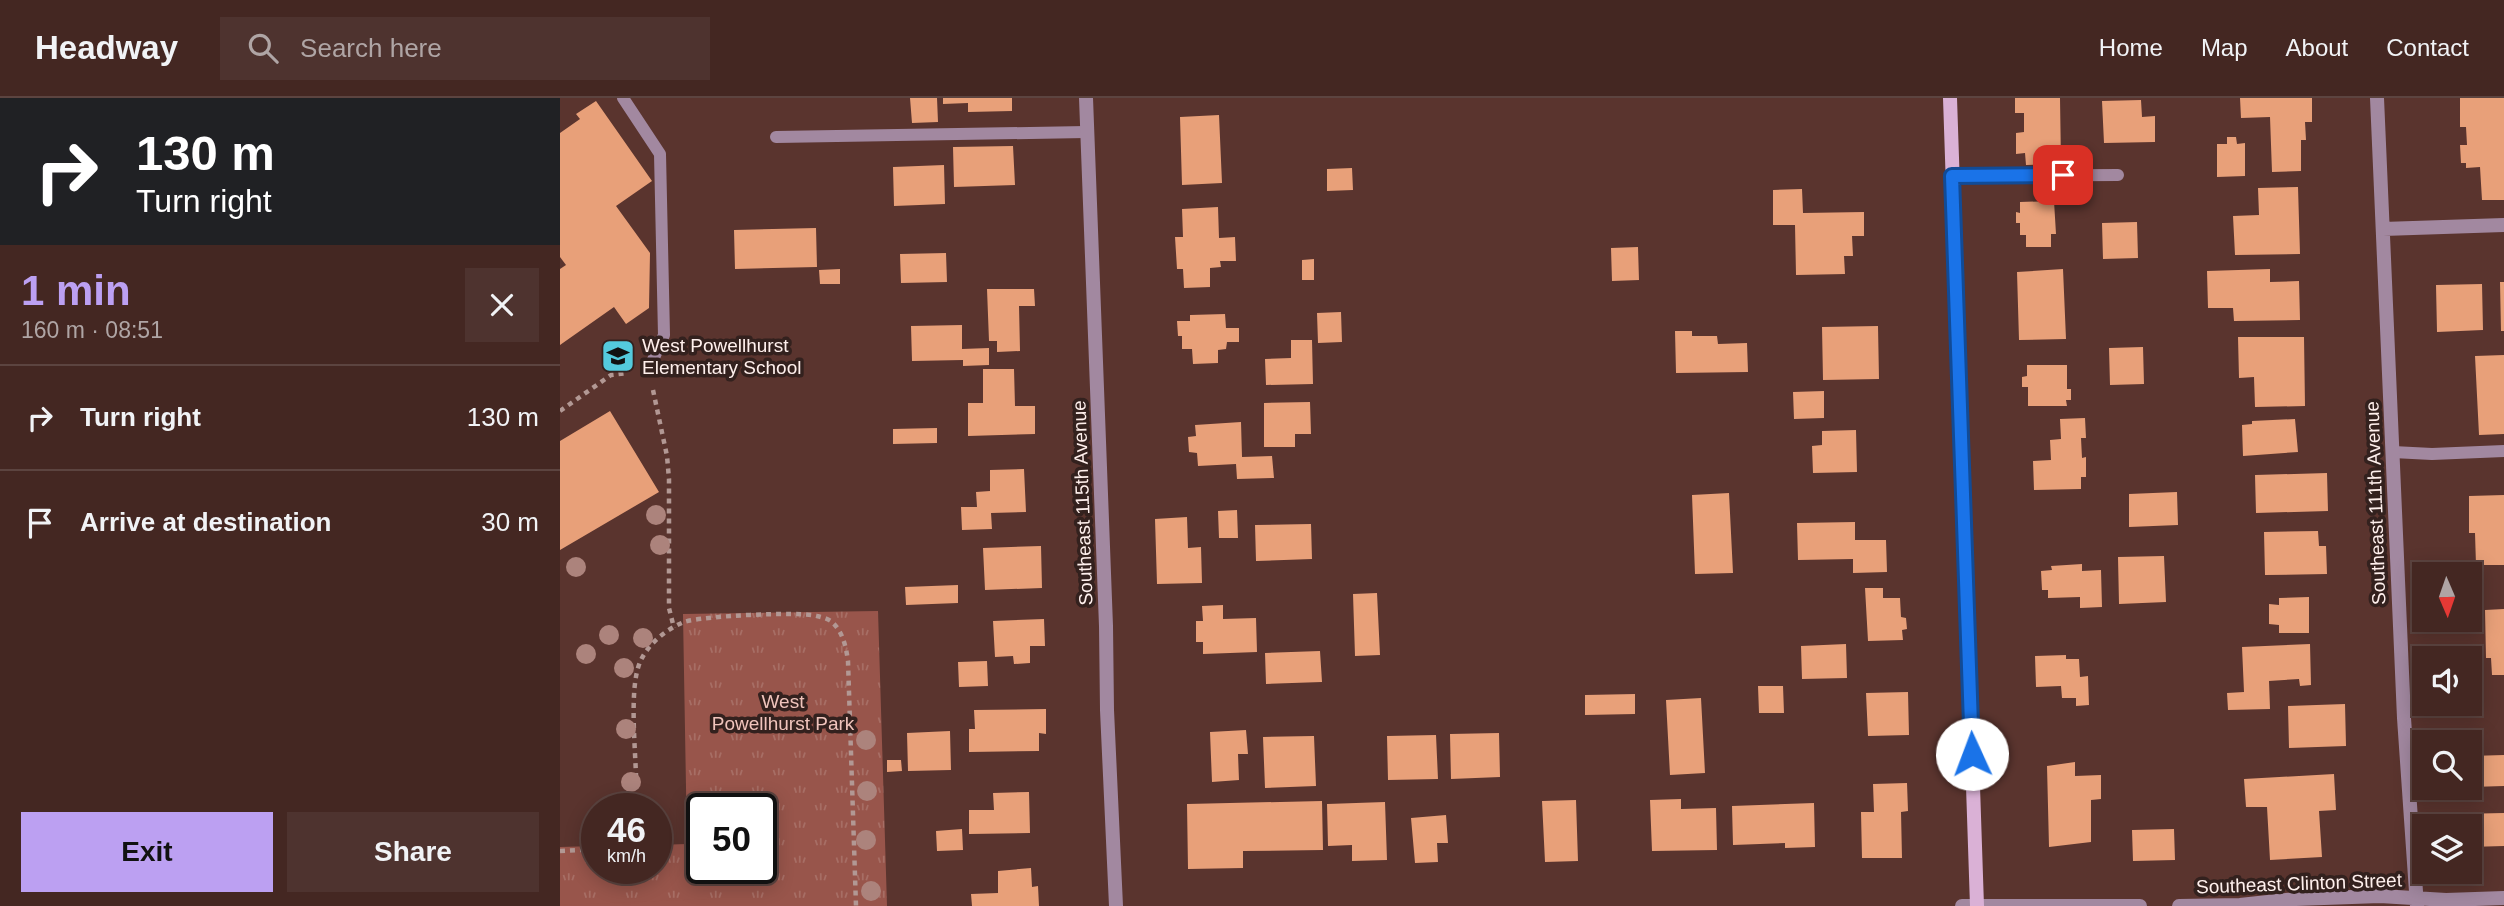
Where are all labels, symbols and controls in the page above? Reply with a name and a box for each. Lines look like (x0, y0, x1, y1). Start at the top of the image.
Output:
search box (220, 17, 710, 80)
text: Headway (35, 29, 178, 66)
icon: search (244, 29, 282, 67)
text: Search here (300, 33, 442, 63)
text: Home (2099, 34, 2163, 61)
text: Map (2201, 34, 2248, 61)
text: About (2286, 34, 2348, 61)
text: Contact (2386, 34, 2469, 61)
icon: right (21, 126, 112, 217)
text: 130 m (136, 126, 275, 180)
pin (2033, 145, 2093, 205)
icon: arrive (2044, 156, 2082, 194)
text: Turn right (136, 183, 272, 219)
text: 1 min (21, 267, 131, 314)
button: close (465, 268, 539, 342)
text: 160 m · 08:51 (21, 317, 163, 343)
place label: West Powellhurst Elementary School (642, 335, 801, 378)
school or university icon: West Powellhurst Elementary School (599, 337, 637, 375)
icon: right (21, 399, 59, 437)
street label: Southeast 115th Avenue (1068, 400, 1097, 606)
street label: Southeast 111th Avenue (2361, 401, 2390, 605)
text: Turn right (80, 402, 201, 432)
text: 130 m (467, 402, 539, 432)
icon: arrive (21, 504, 59, 542)
text: Arrive at destination (80, 507, 331, 537)
text: 30 m (481, 507, 539, 537)
north arrow (2412, 562, 2482, 632)
map controls (2412, 562, 2482, 884)
button: sound (2412, 646, 2482, 716)
park label: West Powellhurst Park (712, 691, 855, 734)
position arrow (1935, 717, 2009, 791)
button: search (2412, 730, 2482, 800)
speed limit sign: 50 (686, 793, 777, 884)
text: 46 (607, 810, 646, 849)
button: Exit (21, 812, 273, 892)
button: Share (287, 812, 539, 892)
button: layers (2412, 814, 2482, 884)
text: km/h (607, 846, 646, 866)
street label: Southeast Clinton Street (2196, 869, 2403, 898)

